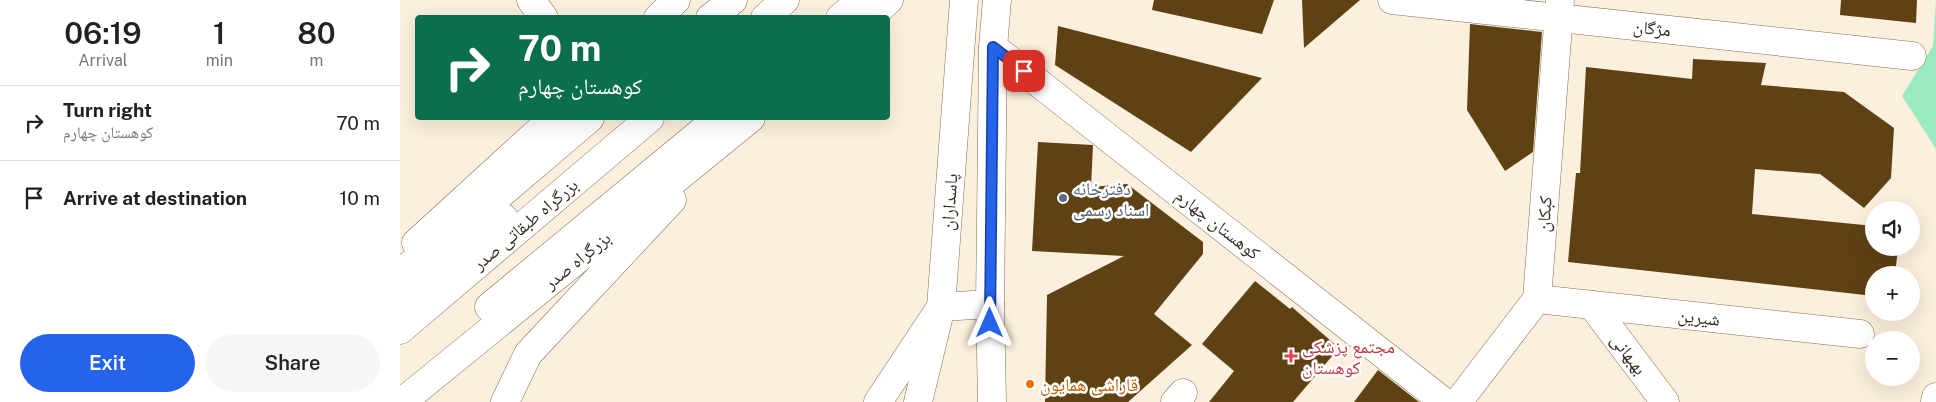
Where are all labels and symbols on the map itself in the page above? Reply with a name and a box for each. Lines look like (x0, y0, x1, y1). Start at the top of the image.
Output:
street label: مژگان (1632, 16, 1672, 41)
pin (1003, 50, 1045, 92)
street label: پاسداران (937, 173, 963, 231)
street label: بزرگراه طبقاتی صدر (467, 174, 583, 276)
place label: دفترخانه اسناد رسمی (1073, 178, 1149, 221)
street label: کوهستان چهارم (1170, 184, 1265, 265)
marker: دفترخانه اسناد رسمی (1057, 192, 1069, 204)
street label: کبکان (1532, 195, 1557, 233)
street label: بزرگراه صدر (539, 227, 615, 294)
position arrow (963, 296, 1015, 348)
street label: شیرین (1677, 304, 1721, 331)
street label: بهبهانی (1606, 329, 1651, 379)
place label: مجتمع پزشکی کوهستان (1302, 336, 1395, 379)
marker: مجتمع پزشکی کوهستان (1284, 349, 1298, 363)
place label: قاراشی همایون (1040, 374, 1138, 396)
marker: قاراشی همایون (1024, 378, 1036, 390)

